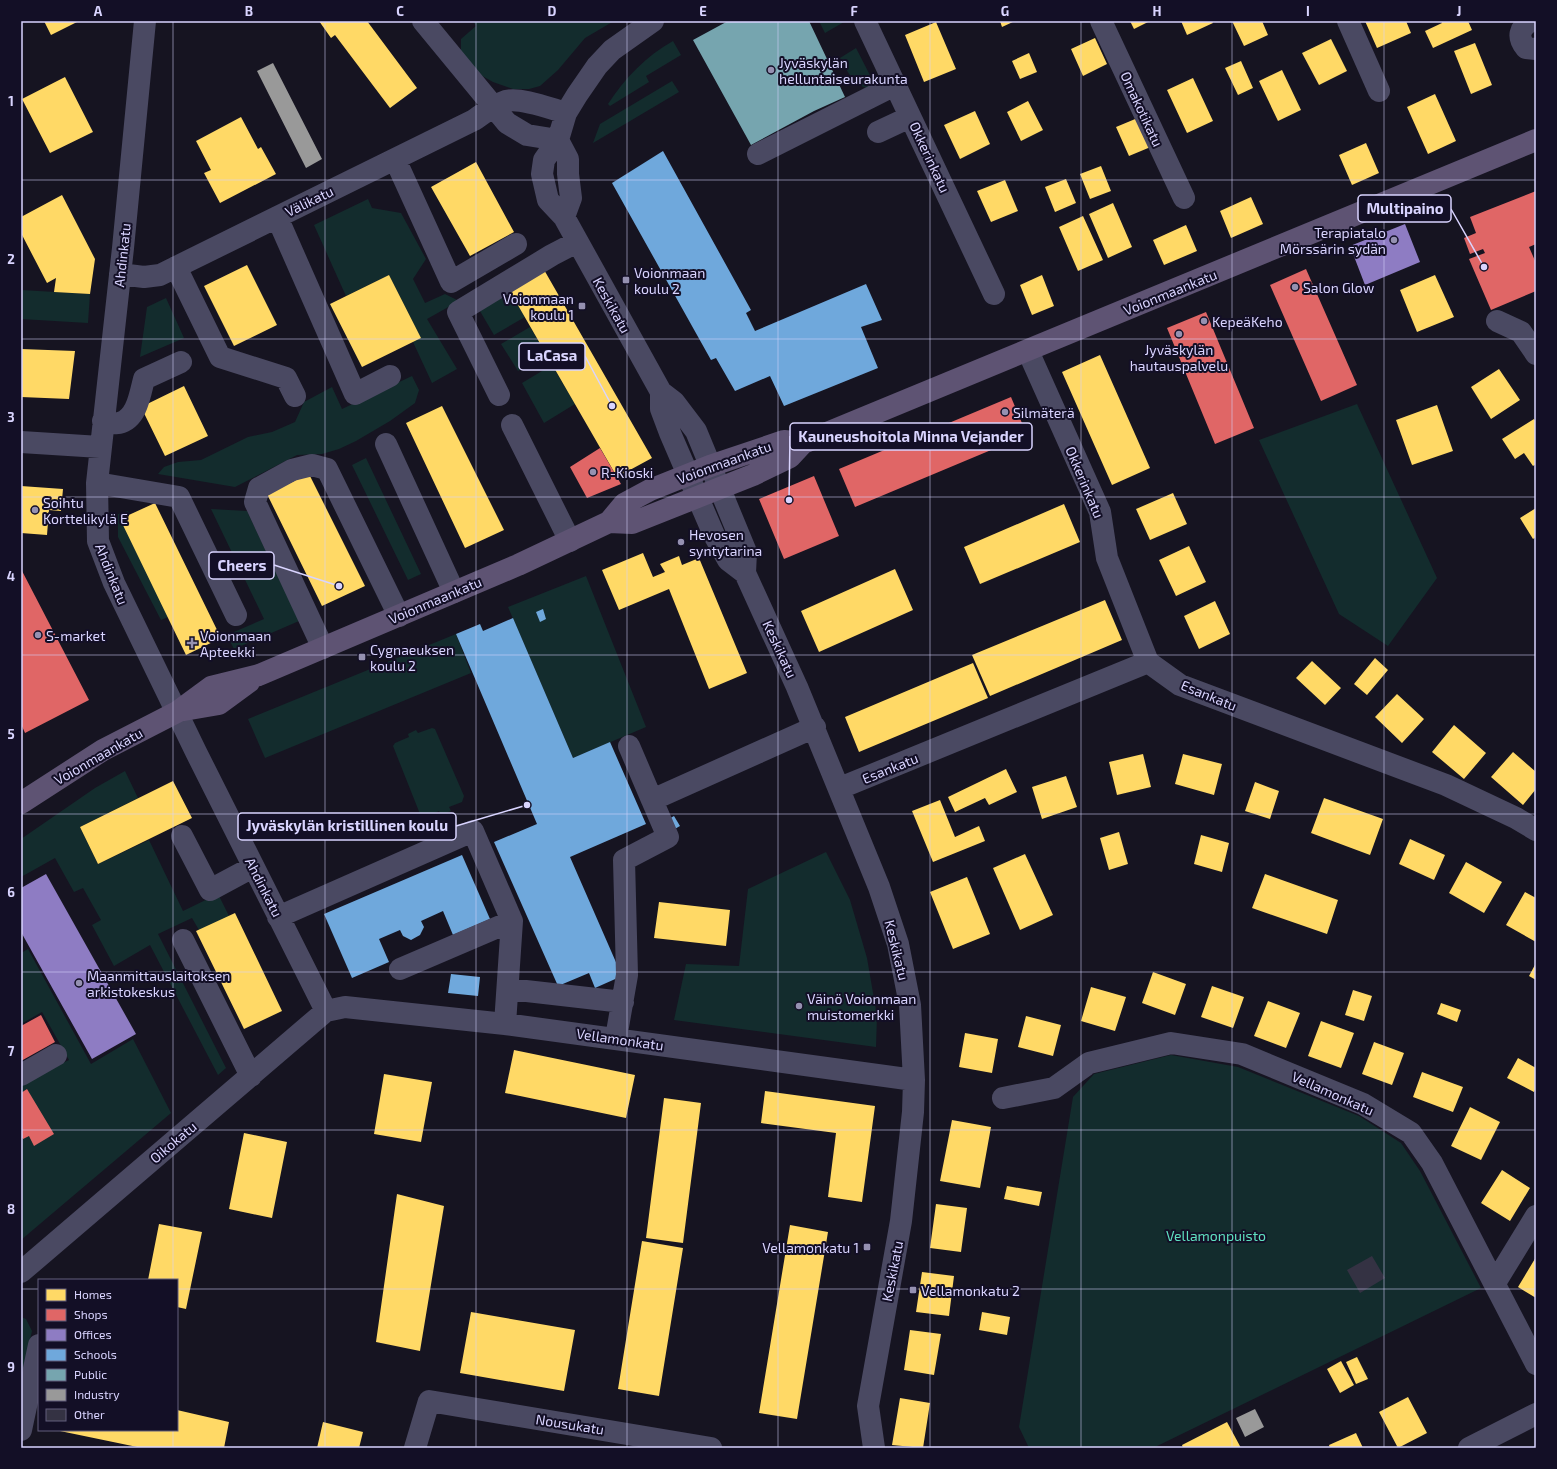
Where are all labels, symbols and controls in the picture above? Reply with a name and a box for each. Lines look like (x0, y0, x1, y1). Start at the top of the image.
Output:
text: A (94, 3, 103, 19)
text: B (245, 3, 253, 19)
text: C (396, 3, 404, 19)
text: D (548, 3, 557, 19)
text: E (699, 3, 707, 19)
text: F (850, 3, 858, 19)
text: G (1001, 3, 1009, 19)
text: H (1153, 3, 1162, 19)
text: I (1306, 3, 1310, 19)
text: J (1457, 3, 1461, 19)
place label: Jyväskylän helluntaiseurakunta (779, 54, 908, 87)
marker: Jyväskylän helluntaiseurakunta (766, 65, 776, 75)
street label: Omakotikatu (1117, 69, 1167, 149)
text: 1 (8, 93, 14, 109)
street label: Okkerinkatu (906, 119, 954, 195)
street label: Välikatu (282, 182, 336, 220)
callout: Multipaino (1358, 195, 1451, 222)
text: Multipaino (1366, 199, 1444, 217)
street label: Ahdinkatu (110, 222, 134, 288)
place label: Terapiatalo Mörssärin sydän (1280, 224, 1386, 257)
marker: Terapiatalo Mörssärin sydän (1389, 235, 1399, 245)
text: 2 (7, 251, 15, 267)
place label: Voionmaan koulu 2 (634, 264, 705, 297)
street label: Voionmaankatu (1121, 265, 1219, 319)
street label: Keskikatu (590, 274, 634, 336)
marker: Voionmaan koulu 2 (621, 275, 631, 285)
place label: Salon Glow (1303, 279, 1375, 296)
marker: Salon Glow (1290, 282, 1300, 292)
place label: Voionmaan koulu 1 (503, 290, 574, 323)
marker: Voionmaan koulu 1 (577, 301, 587, 311)
place label: KepeäKeho (1212, 313, 1283, 330)
marker: KepeäKeho (1199, 316, 1209, 326)
marker: Jyväskylän hautauspalvelu (1174, 329, 1184, 339)
place label: Jyväskylän hautauspalvelu (1130, 341, 1228, 374)
callout: LaCasa (519, 343, 585, 370)
text: LaCasa (527, 346, 577, 364)
place label: Silmäterä (1013, 404, 1075, 421)
marker: Silmäterä (1000, 407, 1010, 417)
text: 3 (7, 409, 15, 425)
callout: Kauneushoitola Minna Vejander (790, 423, 1032, 450)
text: Kauneushoitola Minna Vejander (798, 427, 1024, 445)
street label: Voionmaankatu (674, 437, 774, 487)
street label: Okkerinkatu (1062, 444, 1108, 520)
place label: R-Kioski (601, 464, 653, 481)
marker: R-Kioski (588, 467, 598, 477)
place label: Soihtu Korttelikylä E (43, 494, 128, 527)
marker: Soihtu Korttelikylä E (30, 505, 40, 515)
place label: Hevosen syntytarina (689, 526, 762, 559)
marker: Hevosen syntytarina (676, 537, 686, 547)
street label: Ahdinkatu (92, 541, 132, 607)
callout: Cheers (209, 552, 274, 579)
text: Cheers (217, 556, 267, 574)
text: 4 (7, 568, 15, 584)
street label: Voionmaankatu (386, 573, 484, 627)
street label: Keskikatu (759, 618, 801, 680)
place label: S-market (46, 627, 105, 644)
place label: Voionmaan Apteekki (200, 627, 271, 660)
marker: S-market (33, 630, 43, 640)
marker: Voionmaan Apteekki (187, 638, 197, 648)
place label: Cygnaeuksen koulu 2 (370, 641, 454, 674)
marker: Cygnaeuksen koulu 2 (357, 652, 367, 662)
street label: Esankatu (1179, 676, 1239, 714)
street label: Voionmaankatu (51, 724, 145, 788)
text: 5 (7, 726, 15, 742)
street label: Esankatu (860, 749, 920, 787)
callout: Jyväskylän kristillinen koulu (238, 813, 456, 840)
text: Jyväskylän kristillinen koulu (246, 816, 448, 835)
street label: Ahdinkatu (242, 854, 286, 920)
text: 6 (7, 884, 15, 900)
street label: Keskikatu (881, 918, 913, 982)
place label: Maanmittauslaitoksen arkistokeskus (87, 967, 230, 1000)
marker: Maanmittauslaitoksen arkistokeskus (74, 978, 84, 988)
place label: Väinö Voionmaan muistomerkki (807, 990, 916, 1023)
marker: Väinö Voionmaan muistomerkki (794, 1001, 804, 1011)
street label: Vellamonkatu (575, 1024, 665, 1054)
text: 7 (8, 1043, 15, 1059)
street label: Vellamonkatu (1289, 1067, 1377, 1119)
street label: Oikokatu (146, 1118, 200, 1166)
text: 8 (7, 1201, 15, 1217)
park label: Vellamonpuisto (1166, 1227, 1266, 1244)
place label: Vellamonkatu 1 (762, 1239, 859, 1256)
street label: Keskikatu (878, 1239, 906, 1303)
marker: Vellamonkatu 1 (862, 1242, 872, 1252)
legend (38, 1279, 178, 1431)
place label: Vellamonkatu 2 (921, 1282, 1020, 1299)
marker: Vellamonkatu 2 (908, 1285, 918, 1295)
text: Homes (74, 1287, 112, 1301)
text: Shops (74, 1307, 108, 1321)
text: Offices (74, 1327, 111, 1341)
text: Schools (74, 1347, 117, 1361)
text: 9 (7, 1359, 15, 1375)
text: Public (74, 1367, 107, 1381)
text: Industry (74, 1387, 120, 1401)
text: Other (74, 1407, 105, 1421)
street label: Nousukatu (535, 1410, 605, 1438)

